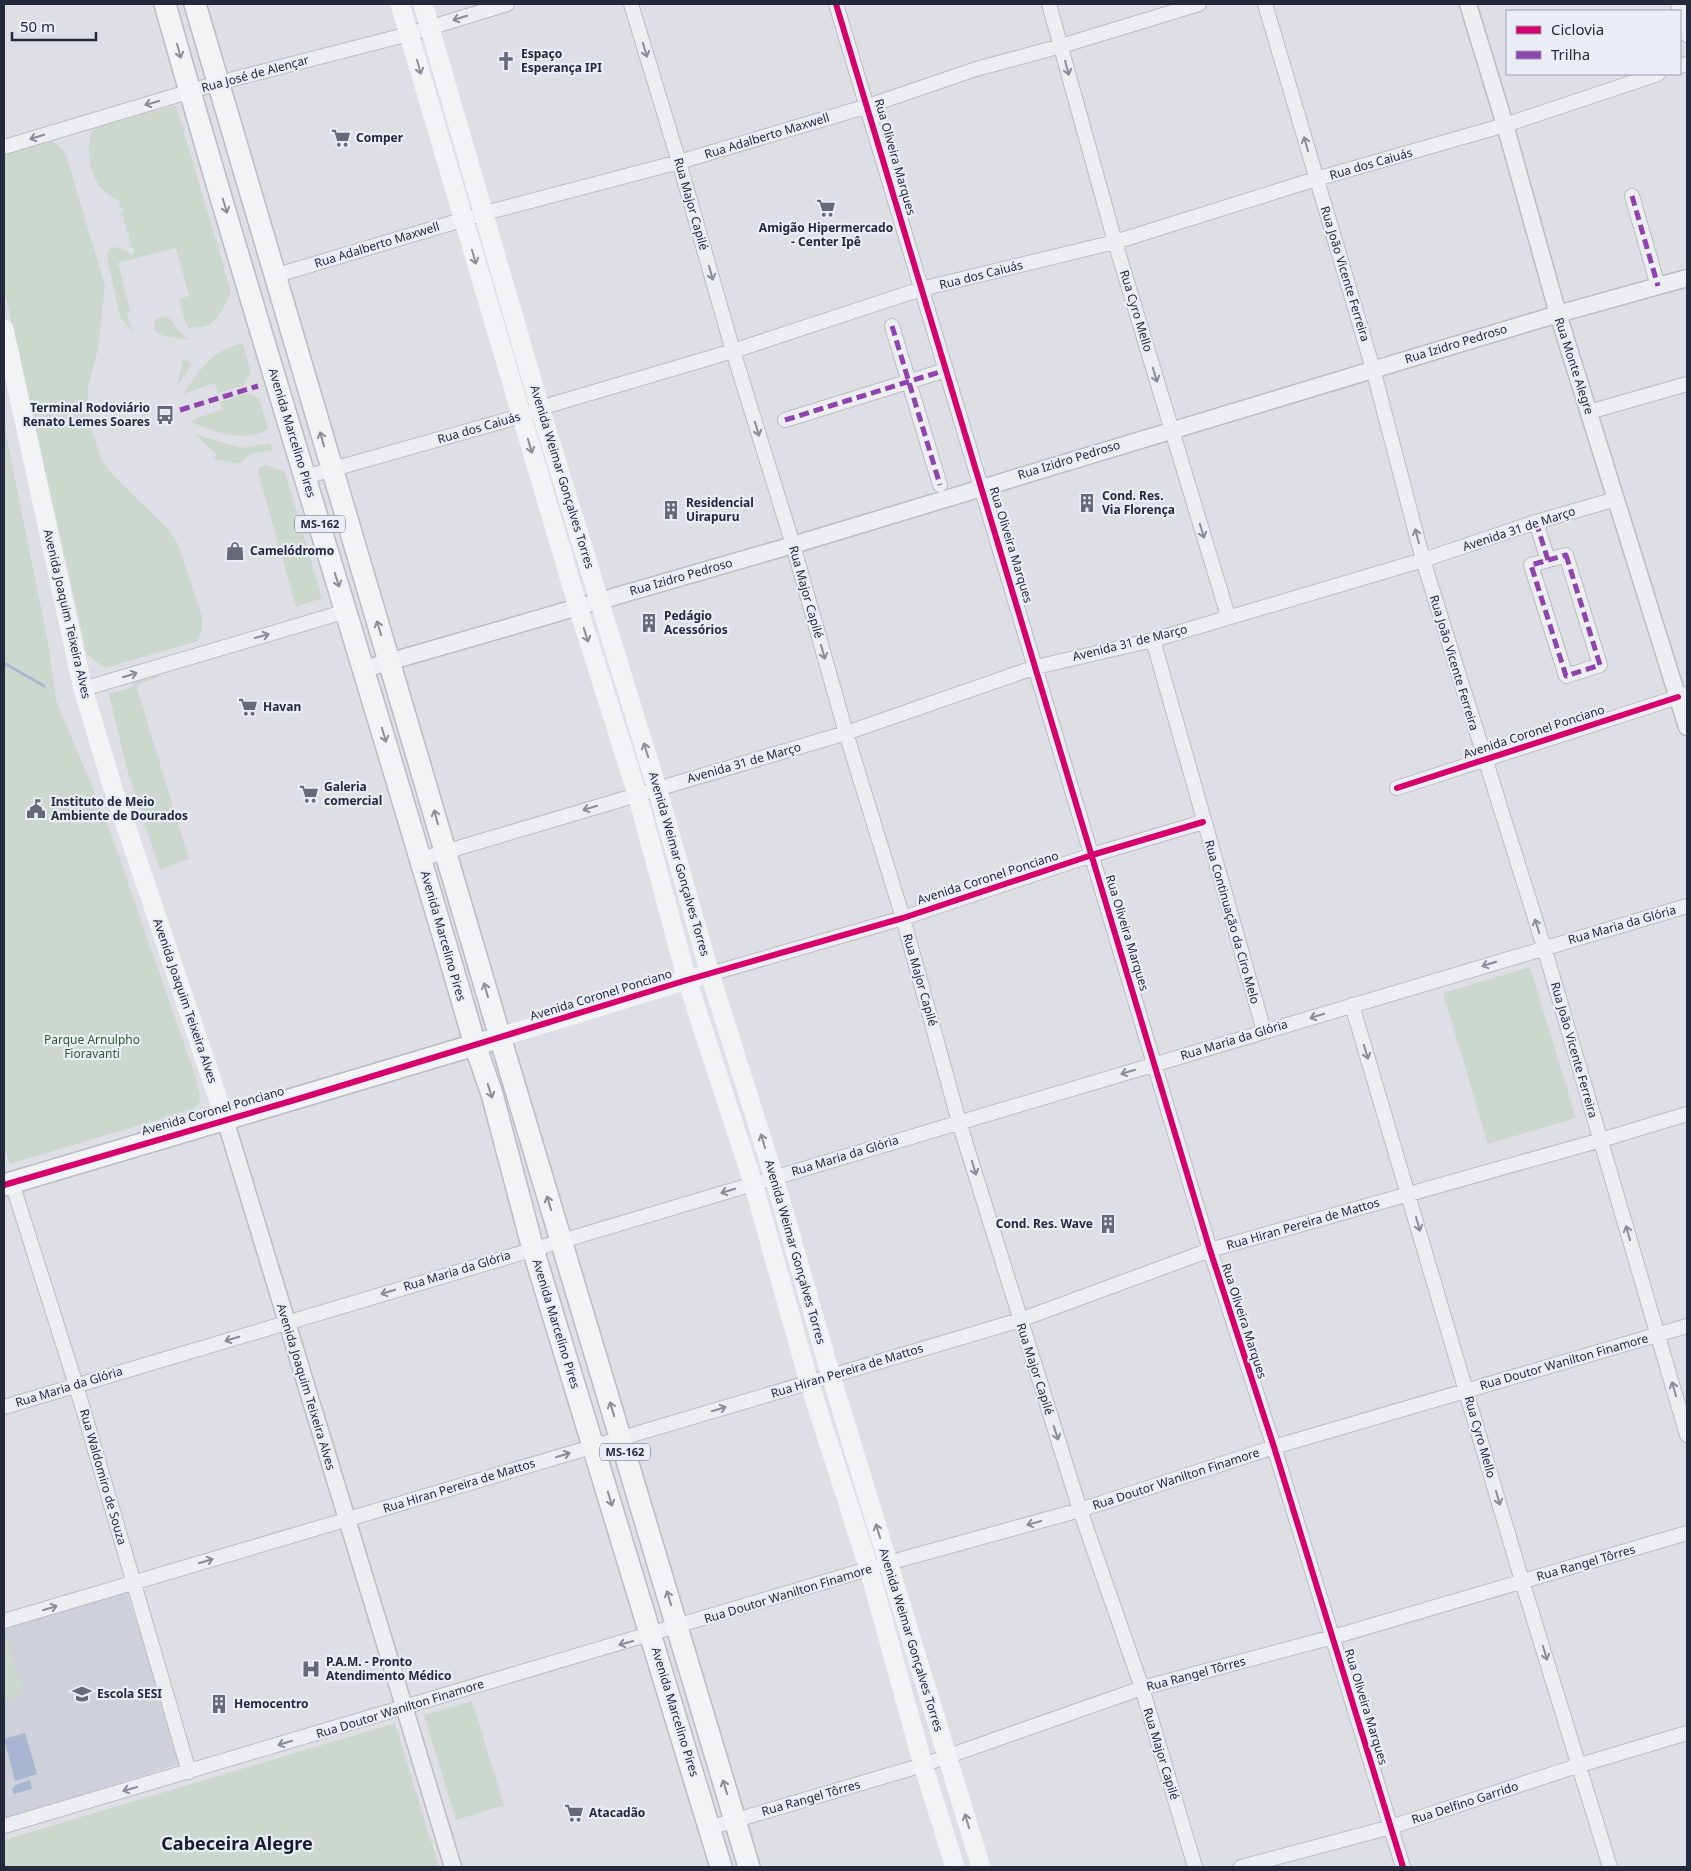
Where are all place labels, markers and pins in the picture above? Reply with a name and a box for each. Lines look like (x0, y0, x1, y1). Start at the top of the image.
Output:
place label: Espaço Esperança IPI (521, 45, 602, 76)
church icon: Espaço Esperança IPI (495, 50, 517, 72)
supermarket icon: Comper (330, 127, 352, 149)
place label: Comper (356, 129, 404, 146)
supermarket icon: Amigão Hipermercado - Center Ipê (815, 197, 837, 219)
place label: Amigão Hipermercado - Center Ipê (759, 219, 893, 250)
place label: Terminal Rodoviário Renato Lemes Soares (23, 399, 150, 430)
bus stop icon: Terminal Rodoviário Renato Lemes Soares (154, 404, 176, 426)
place label: Cond. Res. Via Florença (1102, 487, 1175, 518)
building icon: Cond. Res. Via Florença (1076, 492, 1098, 514)
place label: Residencial Uirapuru (686, 494, 754, 525)
building icon: Residencial Uirapuru (660, 499, 682, 521)
shop icon: Camelódromo (224, 540, 246, 562)
place label: Camelódromo (250, 542, 334, 559)
place label: Pedágio Acessórios (664, 607, 728, 638)
building icon: Pedágio Acessórios (638, 612, 660, 634)
supermarket icon: Havan (237, 696, 259, 718)
place label: Havan (263, 698, 301, 715)
place label: Galeria comercial (324, 778, 382, 809)
supermarket icon: Galeria comercial (298, 783, 320, 805)
place label: Instituto de Meio Ambiente de Dourados (51, 793, 188, 824)
public building icon: Instituto de Meio Ambiente de Dourados (25, 798, 47, 820)
building icon: Cond. Res. Wave (1097, 1213, 1119, 1235)
place label: Cond. Res. Wave (996, 1215, 1093, 1232)
place label: P.A.M. - Pronto Atendimento Médico (326, 1653, 452, 1684)
hospital icon: P.A.M. - Pronto Atendimento Médico (300, 1658, 322, 1680)
school or university icon: Escola SESI (71, 1683, 93, 1705)
place label: Escola SESI (97, 1685, 162, 1702)
building icon: Hemocentro (208, 1693, 230, 1715)
place label: Hemocentro (234, 1695, 309, 1712)
supermarket icon: Atacadão (563, 1802, 585, 1824)
place label: Atacadão (589, 1804, 645, 1821)

